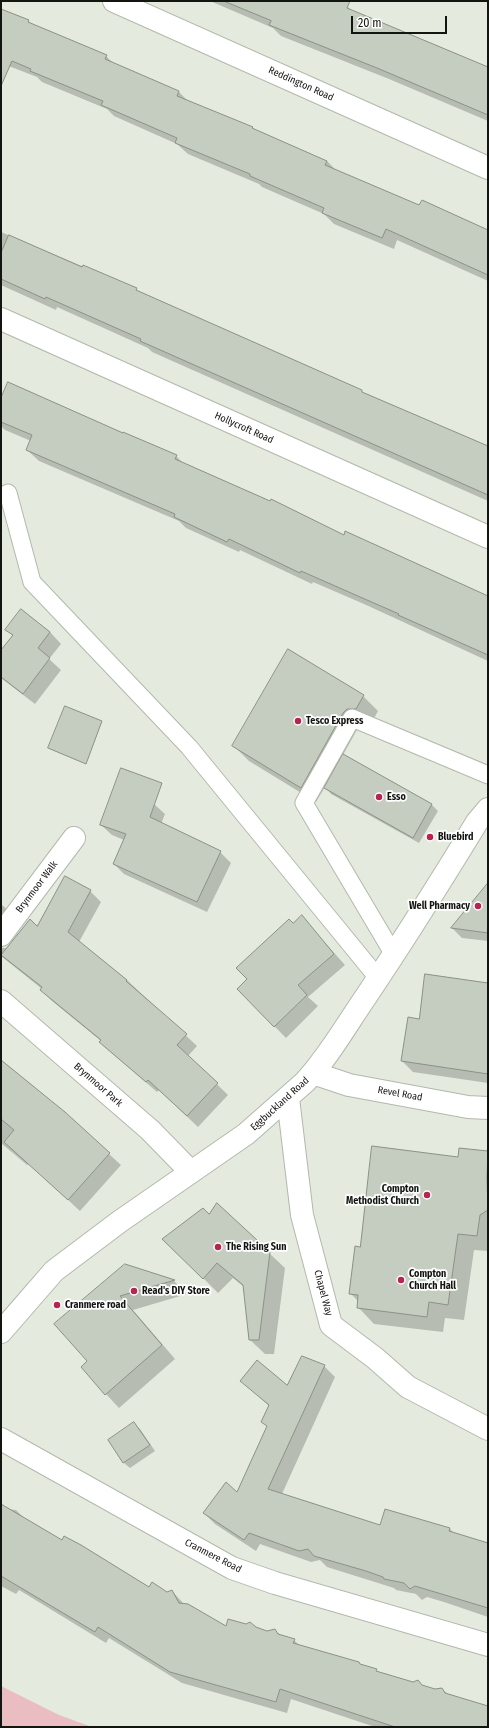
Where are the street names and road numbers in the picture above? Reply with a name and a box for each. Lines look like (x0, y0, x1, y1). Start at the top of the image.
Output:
street label: Reddington Road (267, 64, 335, 104)
street label: Hollycroft Road (213, 410, 275, 446)
street label: Brynmoor Walk (14, 859, 60, 915)
street label: Brynmoor Park (71, 1061, 125, 1109)
street label: Eggbuckland Road (248, 1075, 312, 1133)
street label: Revel Road (377, 1084, 423, 1104)
street label: Chapel Way (311, 1269, 335, 1317)
street label: Cranmere Road (183, 1537, 243, 1575)

